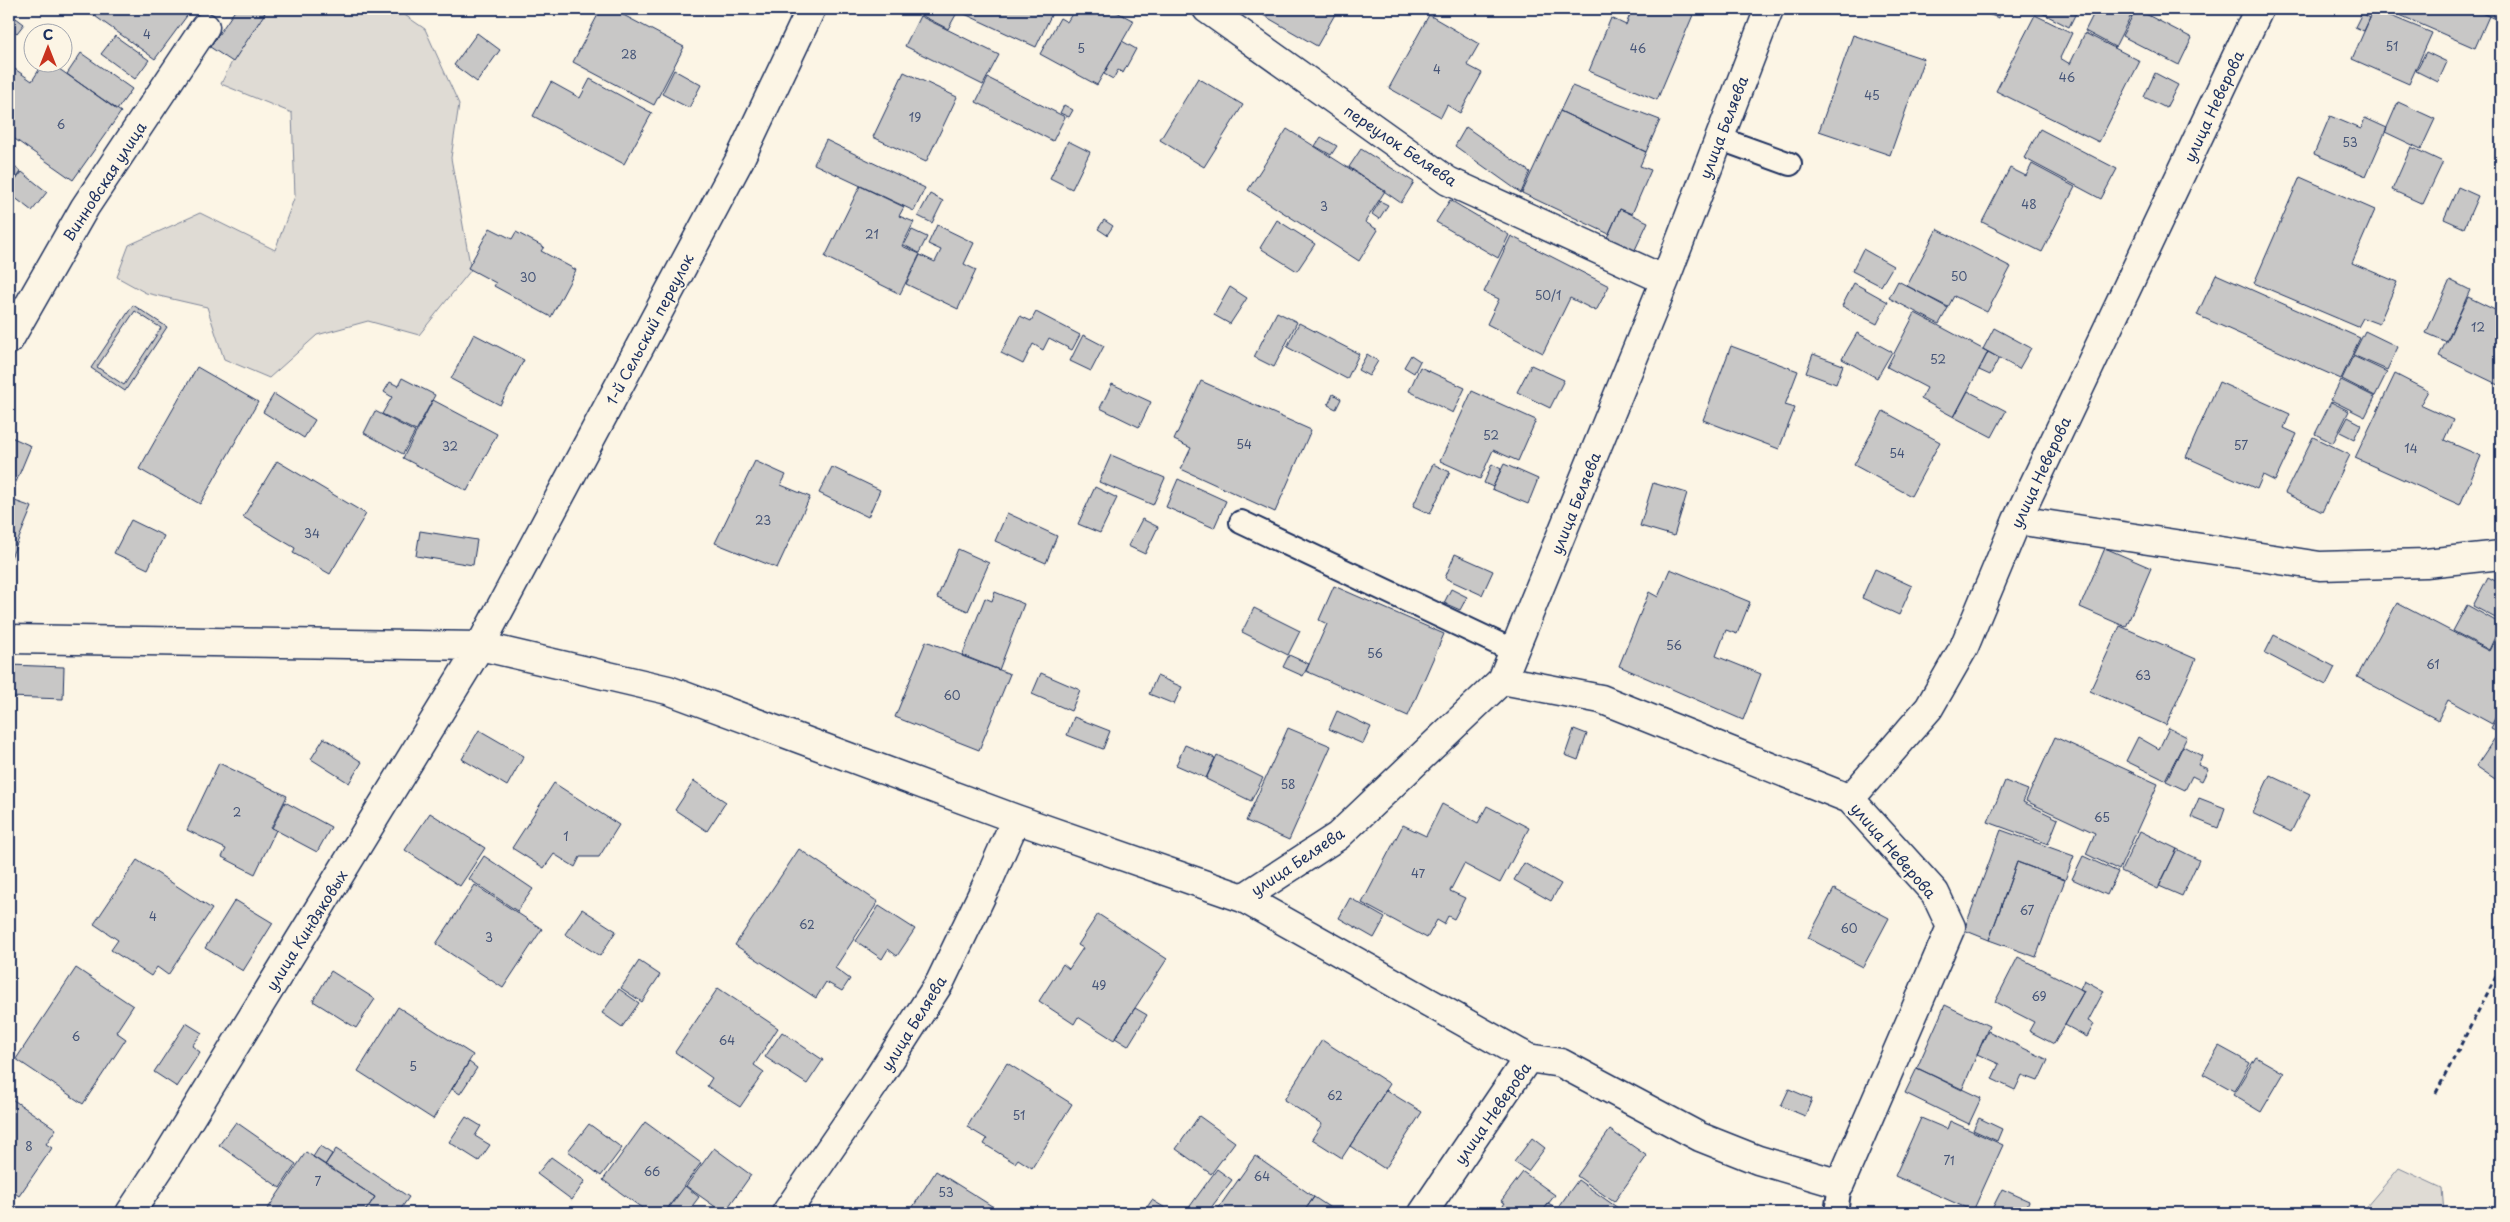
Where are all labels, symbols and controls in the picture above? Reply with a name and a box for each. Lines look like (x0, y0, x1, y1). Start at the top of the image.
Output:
north arrow (22, 22, 72, 72)
text: С (43, 24, 53, 45)
house number: 4 (143, 25, 151, 43)
house number: 51 (2386, 37, 2398, 55)
house number: 5 (1077, 39, 1085, 57)
house number: 46 (1630, 39, 1646, 57)
house number: 28 (621, 45, 637, 63)
street label: улица Неверова (2177, 46, 2249, 166)
house number: 4 (1433, 60, 1441, 78)
house number: 46 (2059, 68, 2075, 86)
street label: улица Беляева (1693, 72, 1753, 182)
house number: 45 (1864, 86, 1880, 104)
street label: переулок Беляева (1340, 99, 1463, 192)
house number: 19 (909, 108, 921, 126)
house number: 6 (57, 115, 65, 133)
street label: Винновская улица (57, 116, 152, 245)
house number: 53 (2342, 133, 2358, 151)
house number: 48 (2021, 195, 2037, 213)
house number: 3 (1320, 197, 1328, 215)
house number: 21 (865, 225, 879, 243)
street label: 1-й Сельский переулок (599, 249, 699, 409)
house number: 50 (1951, 267, 1967, 285)
house number: 30 (520, 268, 537, 286)
house number: 50/1 (1535, 286, 1561, 304)
house number: 12 (2471, 318, 2485, 336)
house number: 52 (1930, 350, 1946, 368)
street label: улица Неверова (2004, 412, 2076, 532)
house number: 52 (1483, 426, 1499, 444)
house number: 54 (1236, 435, 1252, 453)
house number: 57 (2234, 436, 2248, 454)
house number: 32 (442, 437, 458, 455)
house number: 14 (2404, 439, 2418, 457)
house number: 54 (1889, 444, 1905, 462)
street label: улица Беляева (1544, 448, 1606, 558)
house number: 23 (755, 511, 771, 529)
house number: 34 (304, 524, 320, 542)
house number: 56 (1666, 636, 1682, 654)
house number: 56 (1367, 644, 1383, 662)
house number: 61 (2426, 655, 2440, 673)
house number: 63 (2135, 666, 2151, 684)
house number: 60 (943, 686, 961, 704)
house number: 58 (1280, 775, 1296, 793)
street label: улица Неверова (1846, 797, 1943, 904)
house number: 2 (233, 803, 241, 821)
house number: 65 (2094, 808, 2110, 826)
street label: улица Беляева (1246, 821, 1349, 901)
house number: 1 (563, 827, 569, 845)
house number: 47 (1411, 864, 1426, 882)
street label: улица Киндяковых (260, 865, 353, 995)
house number: 67 (2020, 901, 2035, 919)
house number: 4 (149, 907, 157, 925)
house number: 62 (799, 915, 815, 933)
house number: 60 (1840, 919, 1858, 937)
house number: 3 (485, 928, 493, 946)
street label: улица Беляева (874, 970, 952, 1075)
house number: 49 (1092, 976, 1106, 994)
house number: 69 (2031, 987, 2047, 1005)
house number: 6 (72, 1027, 80, 1045)
house number: 64 (719, 1031, 735, 1049)
street label: улица Неверова (1448, 1056, 1536, 1169)
house number: 5 (409, 1057, 417, 1075)
house number: 62 (1327, 1086, 1343, 1104)
house number: 51 (1013, 1106, 1025, 1124)
house number: 8 (25, 1137, 33, 1155)
house number: 71 (1943, 1151, 1955, 1169)
house number: 66 (644, 1162, 660, 1180)
house number: 64 (1254, 1167, 1270, 1185)
house number: 7 (315, 1172, 322, 1190)
house number: 53 (938, 1183, 954, 1201)

